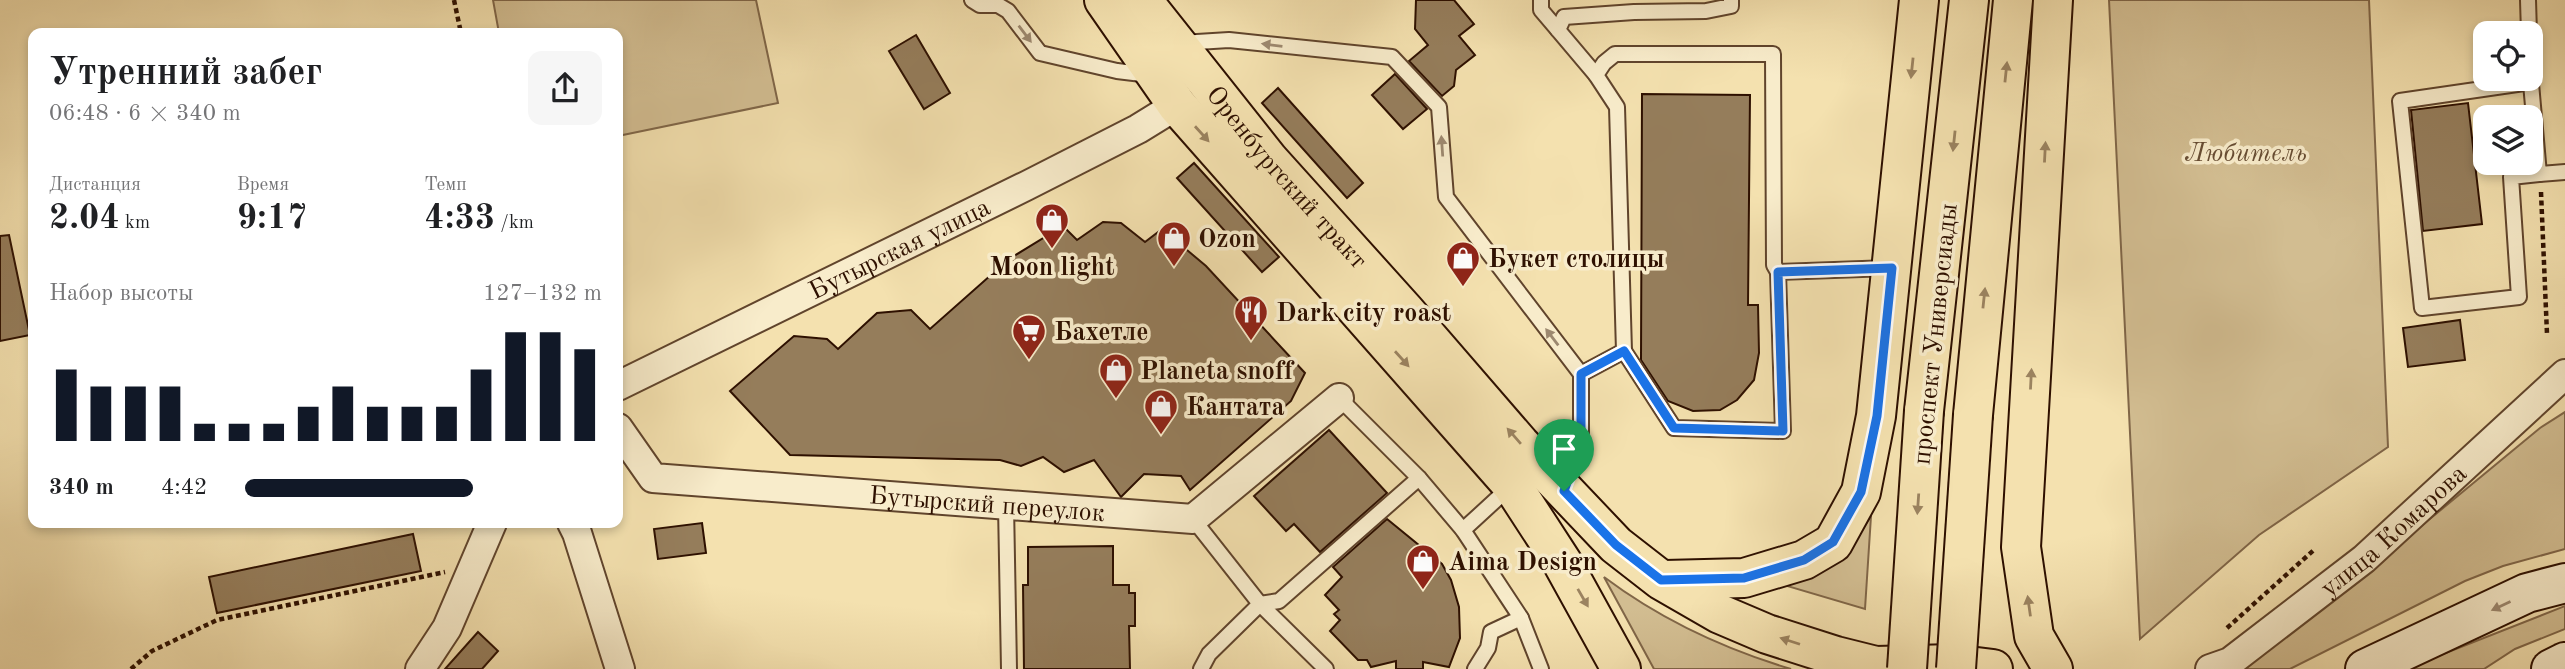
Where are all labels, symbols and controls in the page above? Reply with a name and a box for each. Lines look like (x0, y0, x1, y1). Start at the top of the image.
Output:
map controls (2473, 21, 2543, 175)
button: locate (2473, 21, 2543, 91)
one-way arrow (1018, 24, 1033, 42)
one-way arrow (1261, 39, 1283, 50)
button: share (528, 51, 602, 125)
text: Утренний забег (49, 55, 322, 93)
one-way arrow (1906, 57, 1917, 79)
one-way arrow (2001, 60, 2012, 82)
street label: Оренбургский тракт (1201, 82, 1371, 274)
text: 06:48 · 6 × 340 m (49, 102, 241, 125)
button: layers (2473, 105, 2543, 175)
one-way arrow (1194, 125, 1210, 143)
one-way arrow (1948, 130, 1959, 152)
one-way arrow (1436, 134, 1447, 156)
one-way arrow (2039, 141, 2050, 163)
park label: Любитель (2185, 141, 2307, 167)
text: Дистанция (49, 176, 141, 195)
text: Время (237, 176, 289, 195)
text: Темп (424, 176, 467, 195)
street label: Бутырская улица (805, 195, 995, 305)
text: 2.04 (49, 201, 120, 236)
text: 9:17 (237, 201, 307, 236)
text: 4:33 (424, 201, 495, 236)
shop icon: Moon light (1033, 201, 1071, 250)
street label: проспект Универсиады (1909, 202, 1963, 466)
text: km (120, 214, 150, 233)
text: /km (495, 214, 534, 233)
shop icon: Ozon (1155, 219, 1193, 268)
place label: Ozon (1198, 227, 1256, 253)
shop icon: Букет столицы (1444, 239, 1482, 288)
place label: Букет столицы (1488, 247, 1664, 273)
place label: Moon light (989, 255, 1115, 281)
text: Набор высоты (49, 282, 193, 305)
text: 127–132 m (483, 282, 602, 305)
one-way arrow (1979, 287, 1990, 309)
restaurant icon: Dark city roast (1232, 293, 1270, 342)
place label: Dark city roast (1276, 301, 1451, 327)
supermarket icon: Бахетле (1010, 312, 1048, 361)
place label: Бахетле (1054, 320, 1149, 346)
one-way arrow (1546, 328, 1560, 346)
one-way arrow (1394, 350, 1410, 368)
shop icon: Planeta snoff (1097, 351, 1135, 400)
place label: Planeta snoff (1140, 359, 1295, 385)
one-way arrow (2026, 368, 2037, 390)
shop icon: Кантата (1142, 387, 1180, 436)
place label: Кантата (1186, 395, 1285, 421)
pin (1534, 419, 1594, 491)
one-way arrow (1506, 427, 1522, 445)
icon: arrive (1545, 430, 1583, 468)
street label: улица Комарова (2316, 460, 2472, 602)
text: 340 m (49, 476, 114, 499)
text: 4:42 (161, 476, 207, 499)
street label: Бутырский переулок (868, 483, 1106, 527)
one-way arrow (1912, 493, 1923, 515)
shop icon: Aima Design (1404, 542, 1442, 591)
place label: Aima Design (1448, 550, 1597, 576)
one-way arrow (1577, 588, 1589, 607)
one-way arrow (2024, 595, 2035, 617)
one-way arrow (2491, 600, 2511, 611)
one-way arrow (1779, 636, 1800, 646)

